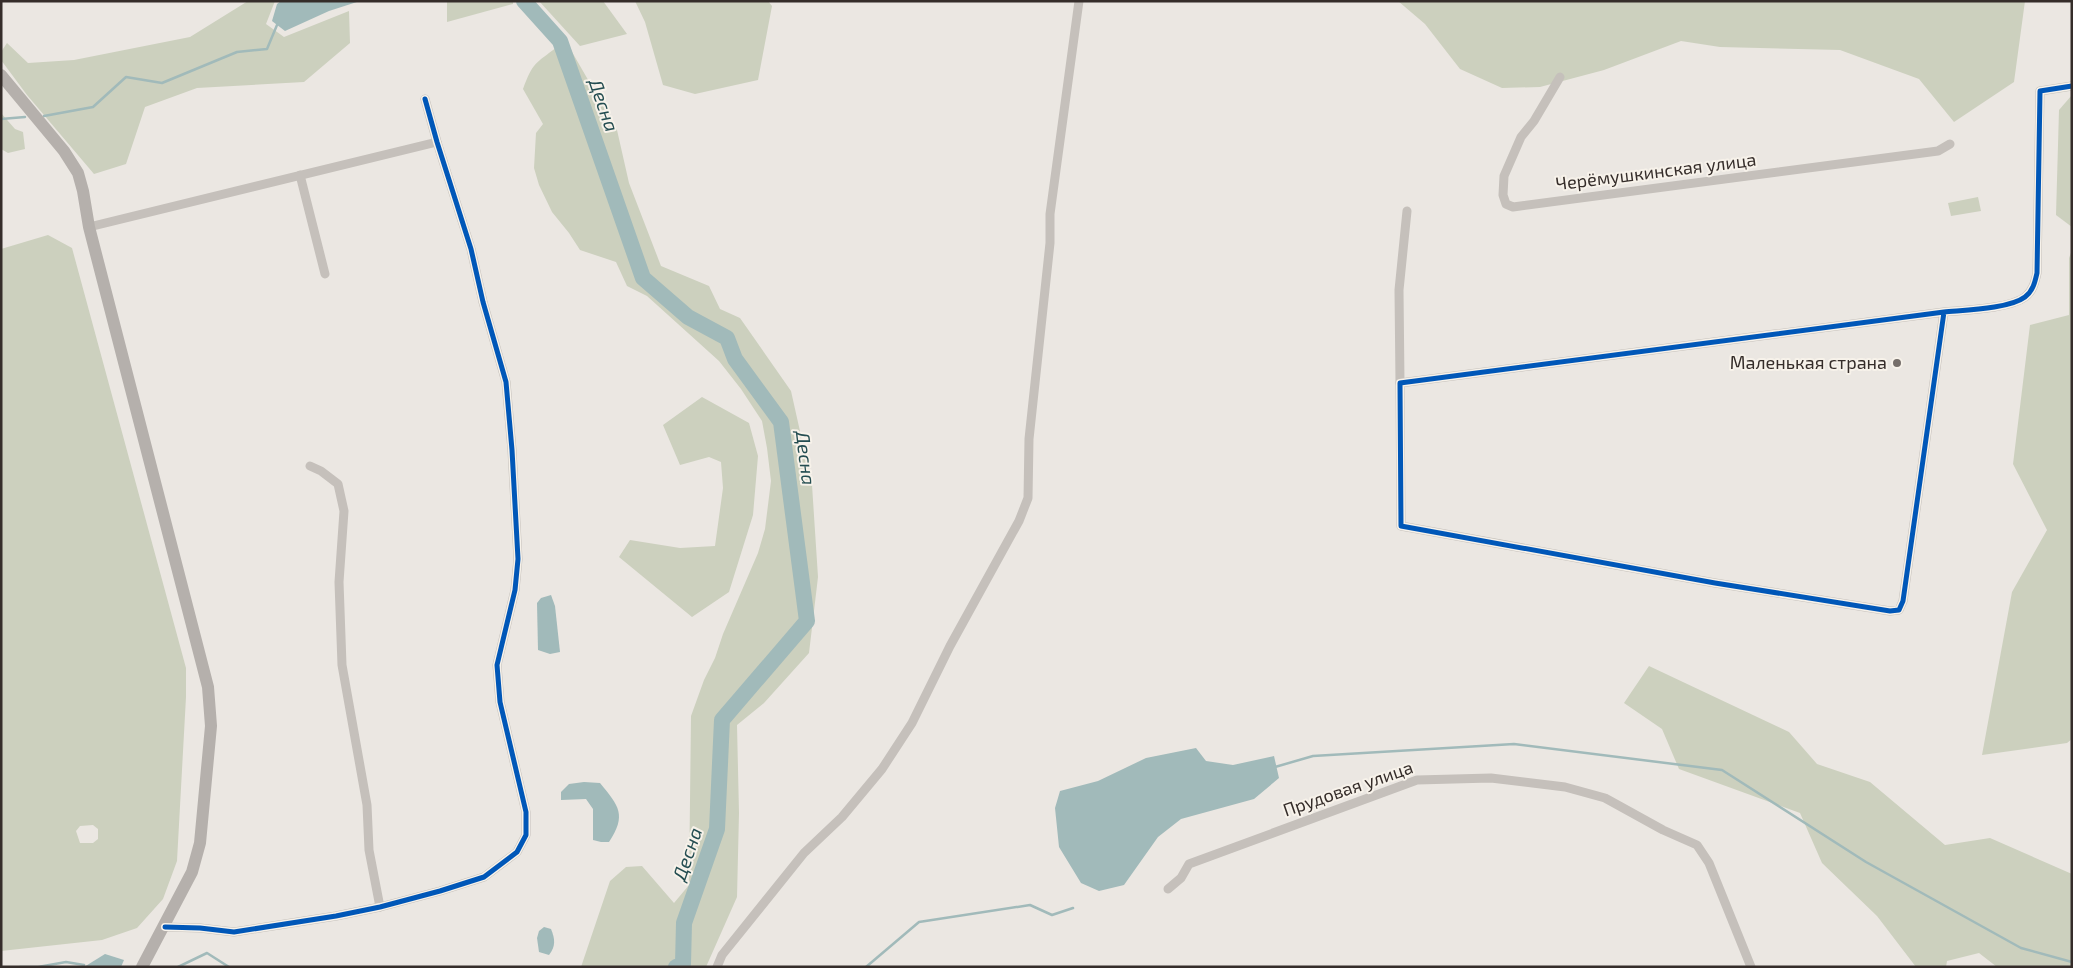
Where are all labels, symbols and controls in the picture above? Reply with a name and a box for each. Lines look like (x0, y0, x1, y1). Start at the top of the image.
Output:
water label: Десна (584, 74, 624, 134)
street label: Черёмушкинская улица (1554, 148, 1757, 194)
place label: Маленькая страна (1730, 351, 1887, 373)
marker: Маленькая страна (1891, 357, 1903, 369)
water label: Десна (792, 428, 821, 486)
street label: Прудовая улица (1280, 756, 1416, 821)
water label: Десна (666, 824, 706, 884)

